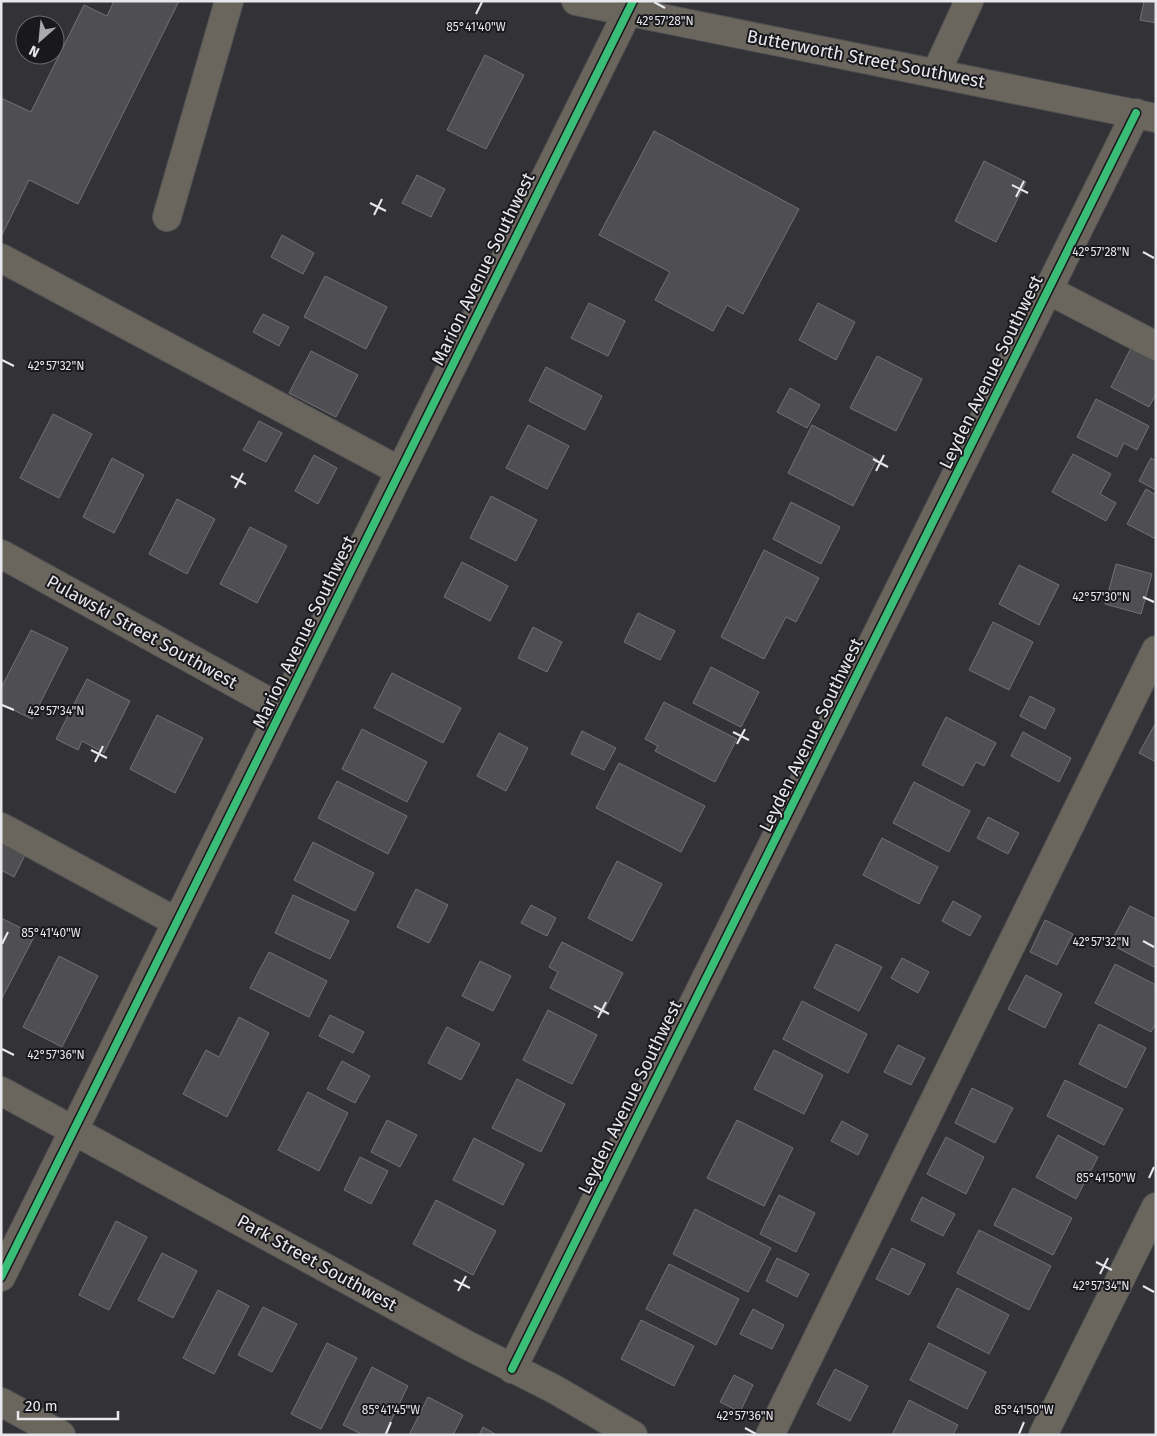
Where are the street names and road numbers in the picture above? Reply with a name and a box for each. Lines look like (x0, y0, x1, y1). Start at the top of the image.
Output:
street label: Butterworth Street Southwest (745, 25, 987, 93)
street label: Marion Avenue Southwest (427, 169, 539, 369)
street label: Leyden Avenue Southwest (934, 271, 1048, 473)
street label: Marion Avenue Southwest (248, 532, 360, 732)
street label: Pulawski Street Southwest (43, 570, 242, 694)
street label: Leyden Avenue Southwest (754, 634, 868, 836)
street label: Leyden Avenue Southwest (573, 996, 687, 1198)
street label: Park Street Southwest (233, 1210, 401, 1316)

